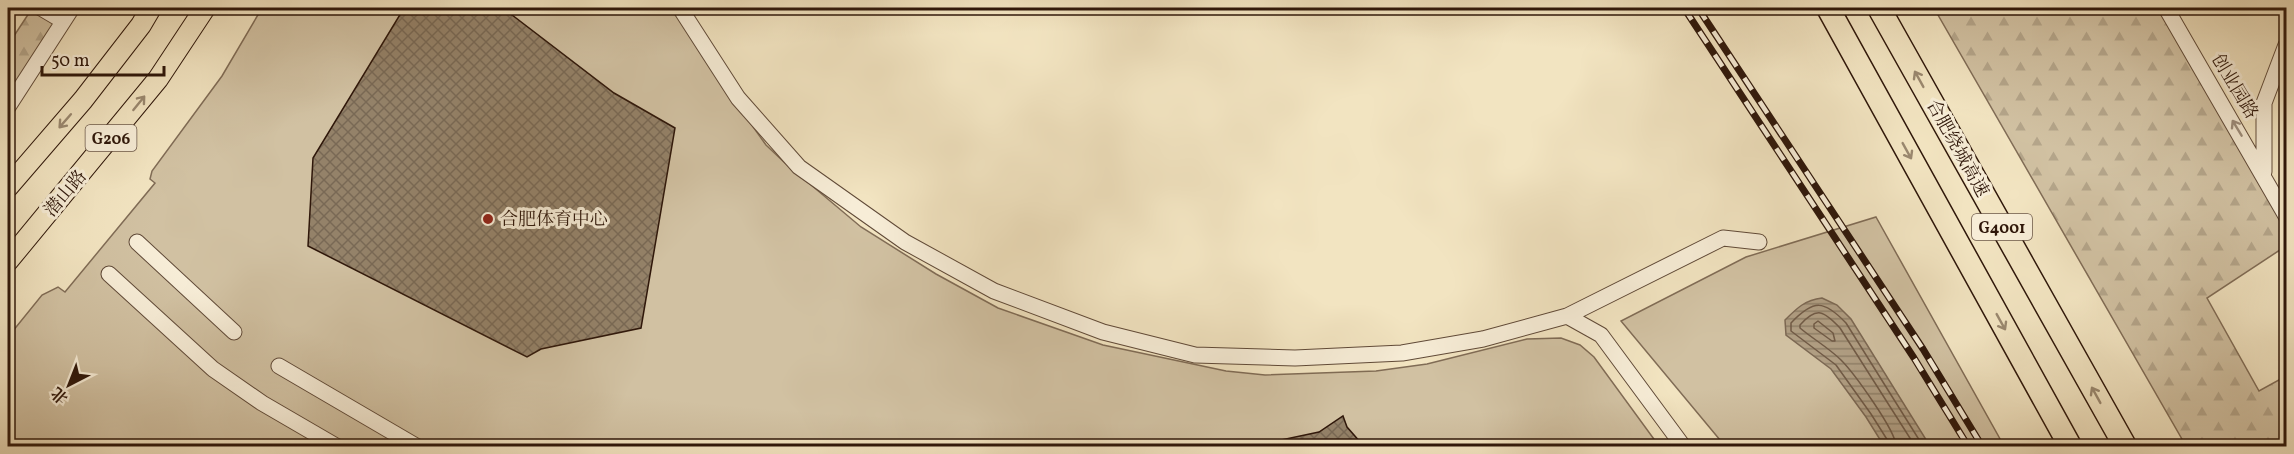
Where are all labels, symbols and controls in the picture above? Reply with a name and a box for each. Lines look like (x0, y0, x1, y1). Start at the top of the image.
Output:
scale bar (42, 39, 164, 77)
text: 50 m (51, 49, 90, 74)
street label: 创业园路 (2204, 49, 2263, 124)
one-way arrow (1913, 70, 1924, 88)
one-way arrow (132, 95, 145, 111)
street label: 合肥绕城高速 (1920, 95, 1994, 202)
one-way arrow (58, 113, 72, 128)
one-way arrow (2231, 120, 2242, 138)
road number: G206 (86, 125, 136, 151)
one-way arrow (1901, 142, 1913, 159)
street label: 潜山路 (39, 165, 93, 223)
place label: 合肥体育中心 (500, 208, 608, 233)
marker: 合肥体育中心 (481, 212, 495, 226)
road number: G4001 (1972, 214, 2032, 240)
one-way arrow (1996, 312, 2007, 330)
north arrow (39, 355, 99, 415)
text: 北 (47, 381, 74, 408)
one-way arrow (2090, 387, 2101, 405)

